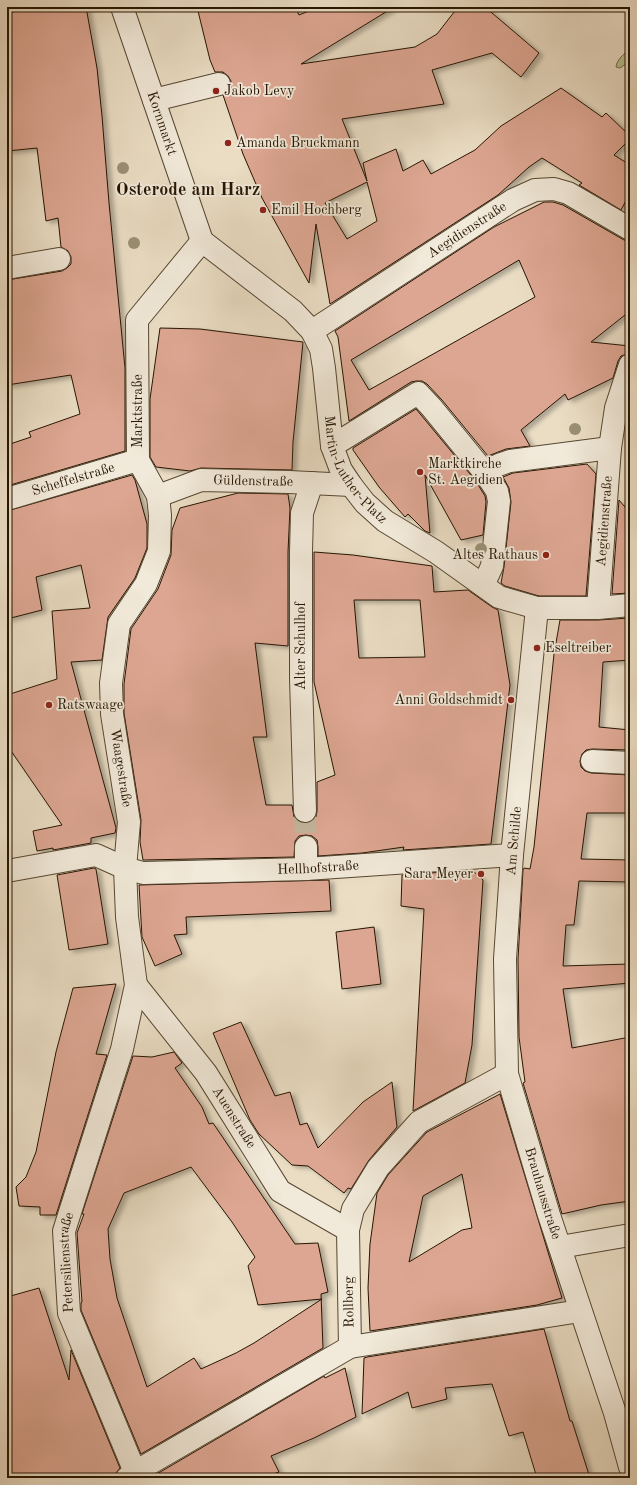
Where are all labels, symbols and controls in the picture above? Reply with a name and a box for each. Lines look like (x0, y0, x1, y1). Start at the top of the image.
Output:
place label: Jakob Levy (224, 84, 295, 98)
marker: Jakob Levy (211, 86, 221, 96)
street label: Kornmarkt (144, 89, 179, 157)
place label: Amanda Bruckmann (236, 136, 360, 150)
marker: Amanda Bruckmann (223, 138, 233, 148)
district label: Osterode am Harz (116, 181, 260, 199)
street label: Aegidienstraße (425, 199, 509, 261)
place label: Emil Hochberg (271, 203, 362, 217)
marker: Emil Hochberg (258, 205, 268, 215)
street label: Marktstraße (131, 374, 145, 448)
street label: Martin-Luther-Platz (322, 415, 390, 526)
place label: Marktkirche St. Aegidien (428, 457, 503, 487)
street label: Scheffelstraße (30, 460, 116, 498)
marker: Marktkirche St. Aegidien (415, 467, 425, 477)
street label: Güldenstraße (213, 473, 294, 489)
street label: Aegidienstraße (594, 475, 615, 567)
place label: Altes Rathaus (452, 548, 538, 562)
marker: Altes Rathaus (541, 550, 551, 560)
street label: Alter Schulhof (294, 600, 308, 690)
place label: Eseltreiber (545, 641, 611, 655)
marker: Eseltreiber (532, 643, 542, 653)
place label: Anni Goldschmidt (394, 693, 503, 707)
marker: Anni Goldschmidt (506, 695, 516, 705)
place label: Ratswaage (57, 698, 123, 712)
marker: Ratswaage (44, 700, 54, 710)
street label: Waagestraße (108, 728, 134, 808)
street label: Am Schilde (504, 806, 524, 876)
street label: Hellhofstraße (277, 858, 359, 877)
place label: Sara Meyer (404, 867, 473, 881)
marker: Sara Meyer (476, 869, 486, 879)
street label: Auenstraße (209, 1084, 258, 1151)
street label: Brauhausstraße (522, 1146, 564, 1241)
street label: Petersilienstraße (57, 1210, 77, 1313)
street label: Rollberg (342, 1276, 356, 1328)

